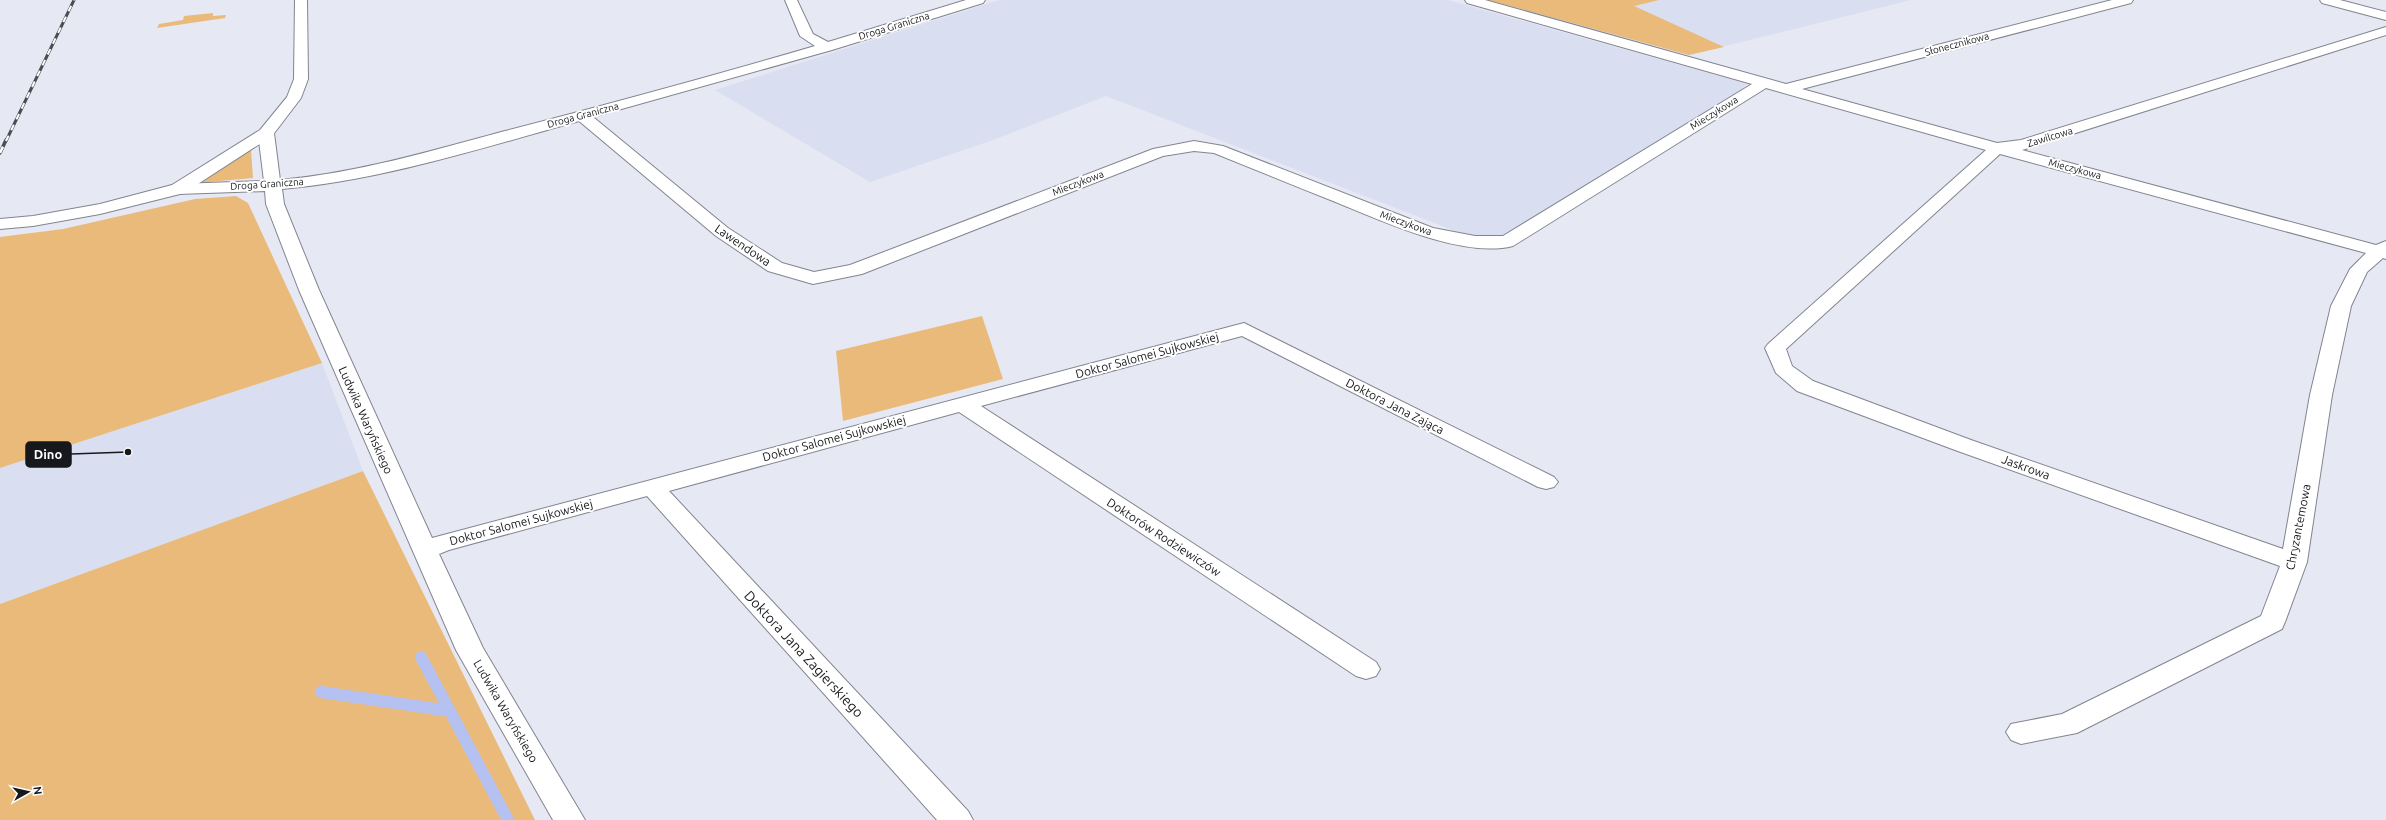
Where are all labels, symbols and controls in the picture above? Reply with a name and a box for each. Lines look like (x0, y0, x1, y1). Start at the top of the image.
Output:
street label: Droga Graniczna (857, 10, 931, 42)
street label: Słonecznikowa (1924, 30, 1990, 58)
street label: Mieczykowa (1688, 94, 1740, 132)
street label: Droga Graniczna (546, 100, 620, 130)
street label: Zawilcowa (2026, 125, 2074, 149)
street label: Mieczykowa (2047, 157, 2103, 181)
street label: Mieczykowa (1051, 168, 1105, 198)
street label: Droga Graniczna (230, 176, 304, 192)
street label: Mieczykowa (1379, 209, 1433, 237)
street label: Lawendowa (713, 222, 773, 268)
street label: Doktor Salomei Sujkowskiej (1074, 330, 1220, 380)
street label: Ludwika Waryńskiego (336, 364, 396, 476)
street label: Doktora Jana Zająca (1344, 376, 1446, 436)
street label: Doktor Salomei Sujkowskiej (761, 413, 907, 463)
callout: Dino (26, 442, 71, 467)
text: Dino (34, 447, 62, 461)
street label: Jaskrowa (2000, 452, 2052, 482)
street label: Chryzantemowa (2283, 483, 2313, 571)
street label: Doktorów Rodziewiczów (1105, 495, 1224, 579)
street label: Doktor Salomei Sujkowskiej (448, 497, 594, 547)
street label: Doktora Jana Zagierskiego (741, 587, 867, 721)
street label: Ludwika Waryńskiego (471, 657, 541, 765)
north arrow (8, 772, 48, 812)
text: N (31, 786, 44, 796)

